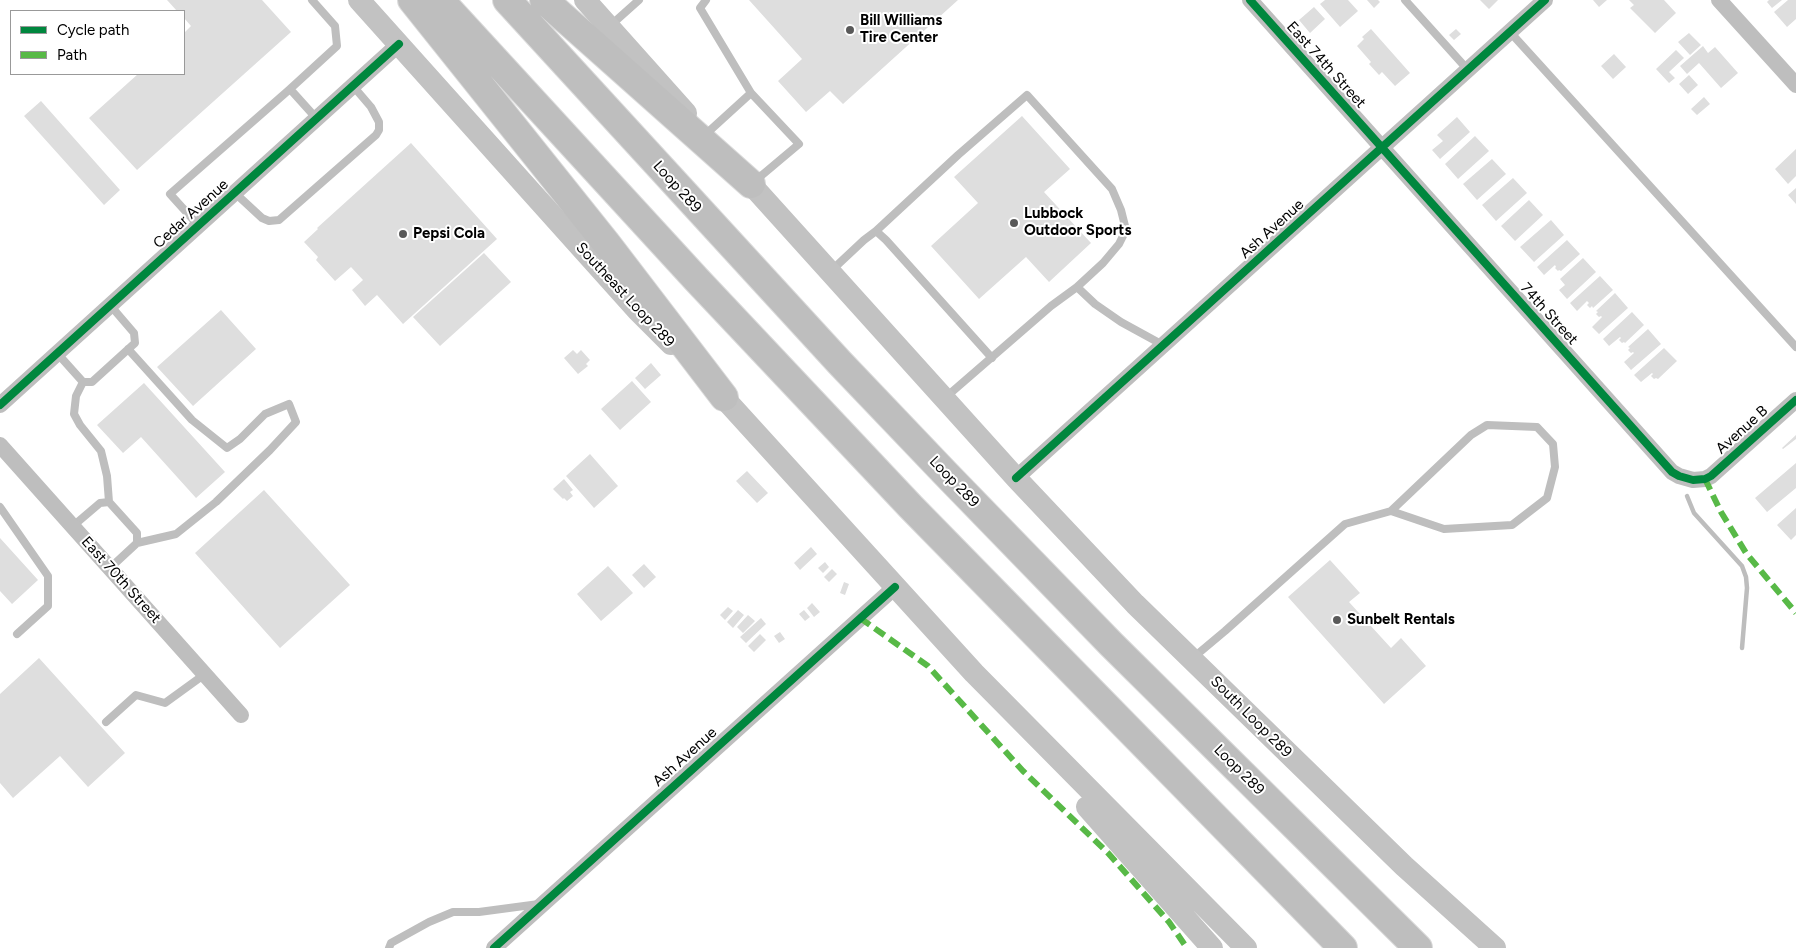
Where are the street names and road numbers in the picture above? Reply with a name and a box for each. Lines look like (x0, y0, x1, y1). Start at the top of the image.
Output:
street label: East 74th Street (1283, 18, 1369, 112)
street label: Loop 289 (649, 157, 705, 217)
street label: Cedar Avenue (150, 176, 232, 252)
street label: Ash Avenue (1236, 196, 1308, 262)
street label: Southeast Loop 289 (572, 239, 678, 351)
street label: 74th Street (1517, 279, 1581, 349)
street label: Avenue B (1712, 402, 1772, 458)
street label: Loop 289 (925, 453, 983, 511)
street label: East 70th Street (77, 533, 165, 627)
street label: South Loop 289 (1206, 672, 1296, 762)
street label: Ash Avenue (649, 724, 721, 790)
street label: Loop 289 (1210, 741, 1268, 799)

